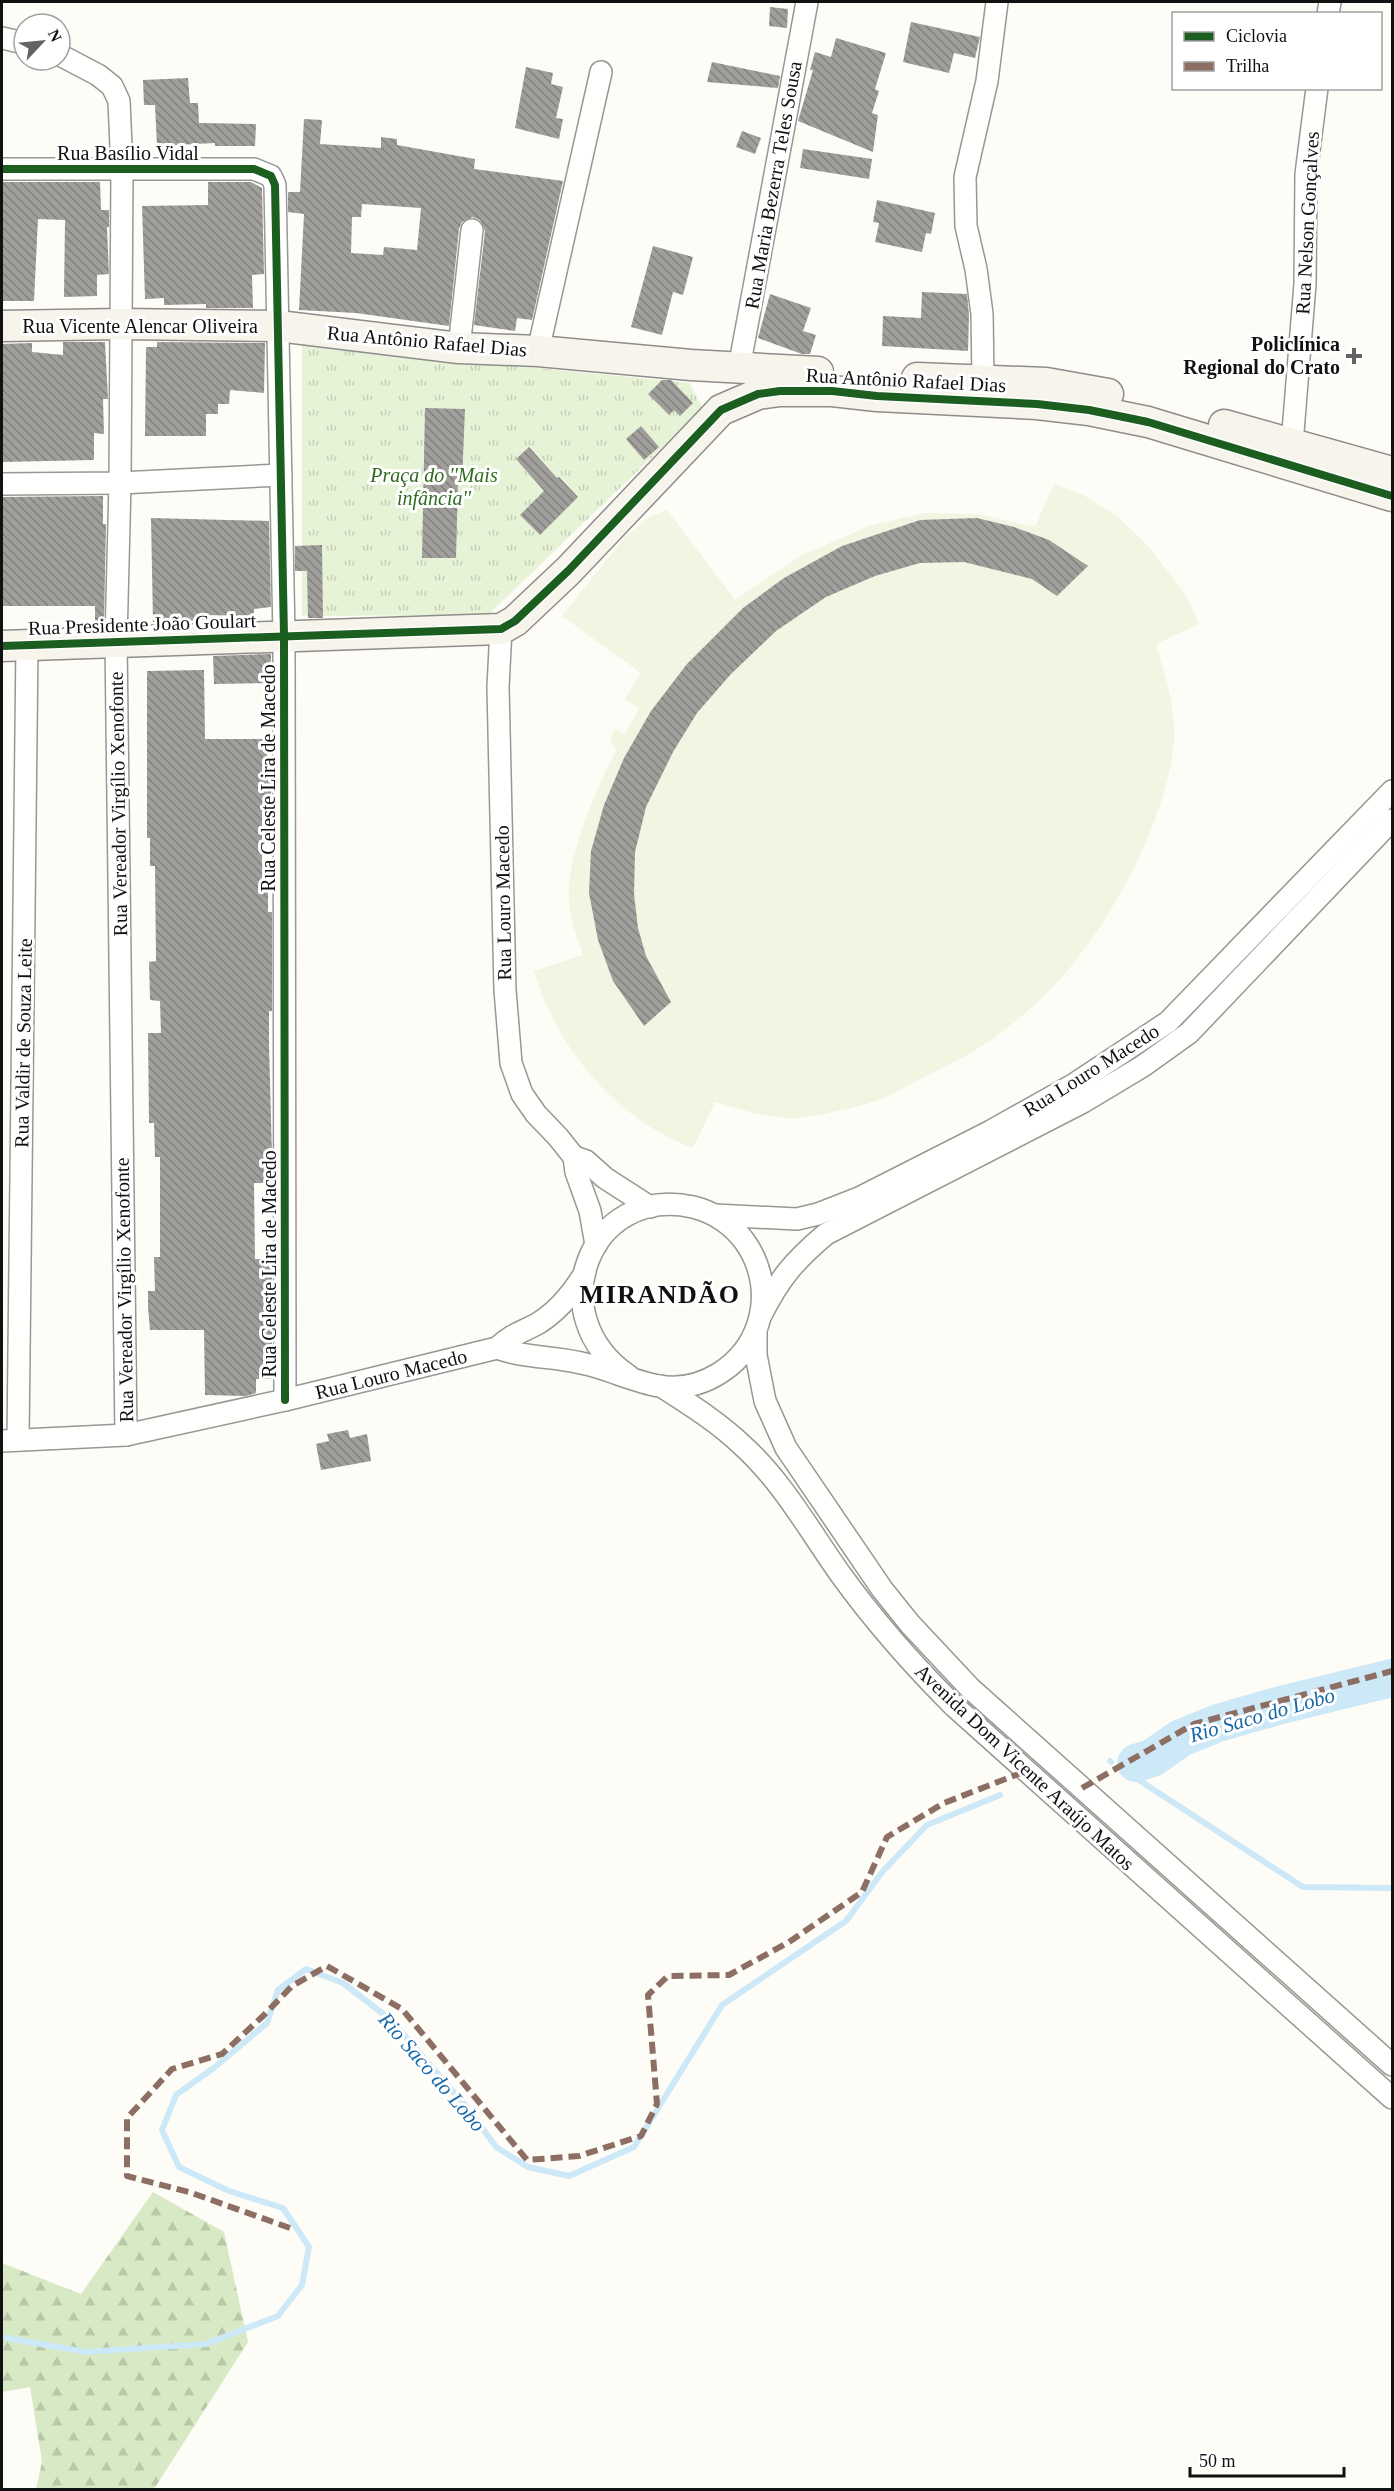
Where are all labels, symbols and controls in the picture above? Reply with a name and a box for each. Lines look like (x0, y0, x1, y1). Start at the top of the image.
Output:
north arrow (12, 12, 72, 72)
legend (1172, 12, 1382, 90)
text: Ciclovia (1226, 26, 1287, 46)
text: N (45, 27, 65, 45)
text: Trilha (1226, 56, 1269, 76)
street label: Rua Maria Bezerra Teles Sousa (740, 59, 806, 311)
street label: Rua Nelson Gonçalves (1291, 131, 1324, 315)
street label: Rua Basílio Vidal (57, 142, 199, 164)
street label: Rua Vicente Alencar Oliveira (22, 315, 258, 337)
street label: Rua Antônio Rafael Dias (326, 321, 528, 361)
place label: Policlínica Regional do Crato (1183, 333, 1340, 379)
marker: Policlínica Regional do Crato (1345, 347, 1363, 365)
street label: Rua Antônio Rafael Dias (805, 364, 1007, 396)
park label: Praça do ''Mais infância'' (369, 464, 498, 510)
street label: Rua Presidente João Goulart (28, 609, 257, 639)
street label: Rua Celeste Lira de Macedo (257, 664, 279, 892)
street label: Rua Vereador Virgílio Xenofonte (105, 671, 132, 937)
street label: Rua Louro Macedo (491, 825, 515, 981)
street label: Rua Valdir de Souza Leite (10, 938, 36, 1148)
street label: Rua Louro Macedo (1019, 1019, 1163, 1121)
street label: Rua Celeste Lira de Macedo (258, 1150, 280, 1378)
street label: Rua Vereador Virgílio Xenofonte (111, 1157, 138, 1423)
district label: MIRANDÃO (580, 1280, 740, 1309)
street label: Rua Louro Macedo (313, 1345, 469, 1403)
street label: Avenida Dom Vicente Araújo Matos (910, 1660, 1139, 1875)
water label: Rio Saco do Lobo (1186, 1683, 1337, 1747)
water label: Rio Saco do Lobo (373, 2007, 490, 2136)
scale bar (1190, 2440, 1344, 2478)
text: 50 m (1199, 2451, 1236, 2471)

